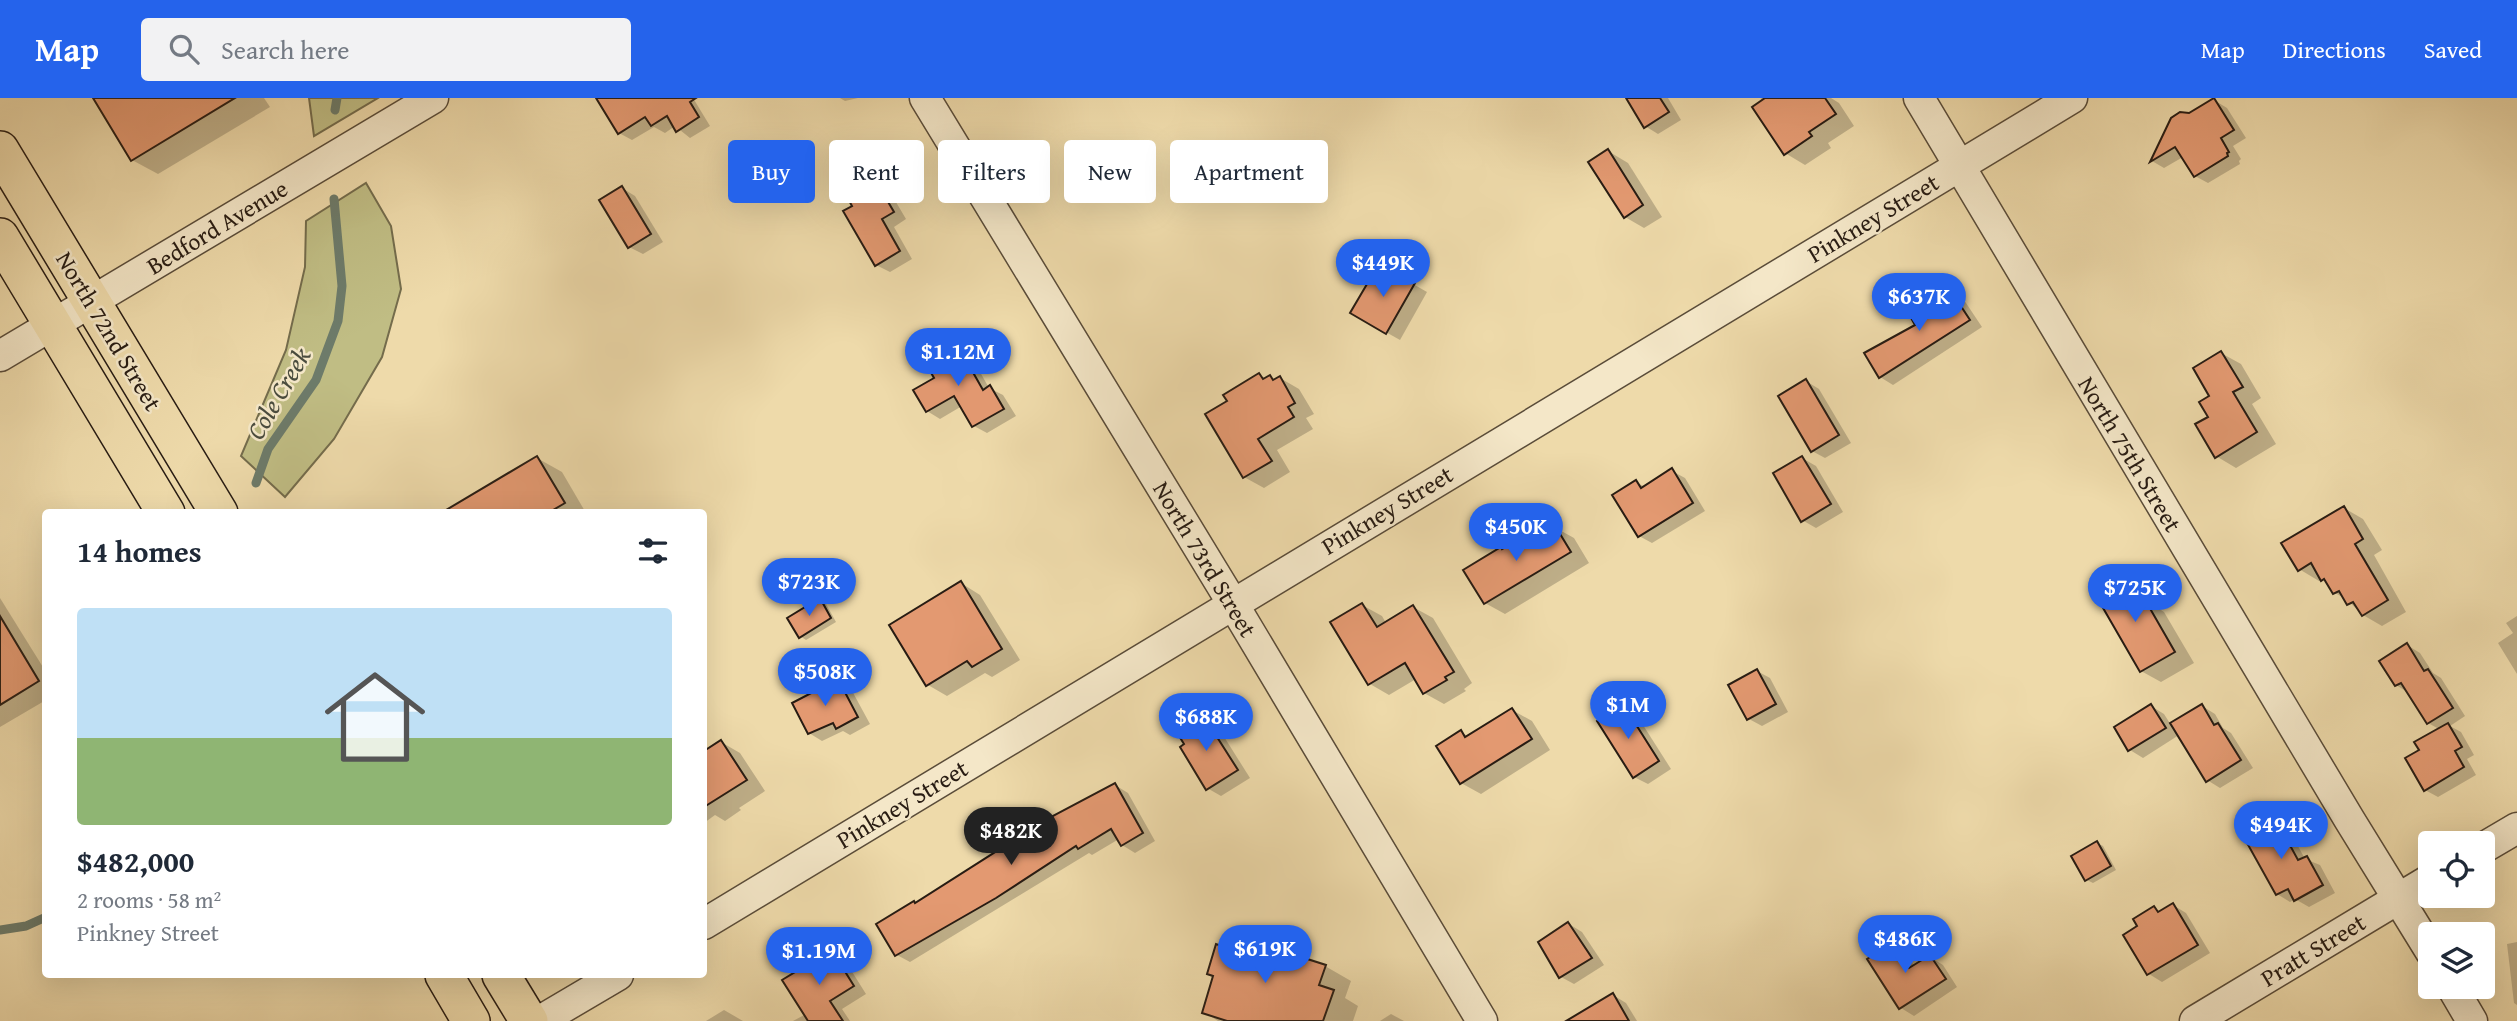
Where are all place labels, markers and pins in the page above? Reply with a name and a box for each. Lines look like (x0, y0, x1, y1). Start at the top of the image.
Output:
pin: $449K (1334, 240, 1432, 299)
pin: $637K (1870, 274, 1968, 333)
pin: $1.12M (901, 328, 1015, 388)
pin: $450K (1467, 504, 1565, 563)
pin: $723K (760, 559, 858, 618)
pin: $725K (2086, 564, 2184, 624)
pin: $508K (776, 648, 874, 708)
pin: $1M (1594, 682, 1662, 741)
pin: $688K (1157, 694, 1255, 753)
pin: $494K (2232, 802, 2330, 861)
pin: $482K (962, 808, 1060, 867)
pin: $486K (1856, 916, 1954, 975)
pin: $619K (1216, 926, 1314, 985)
pin: $1.19M (762, 928, 876, 987)

